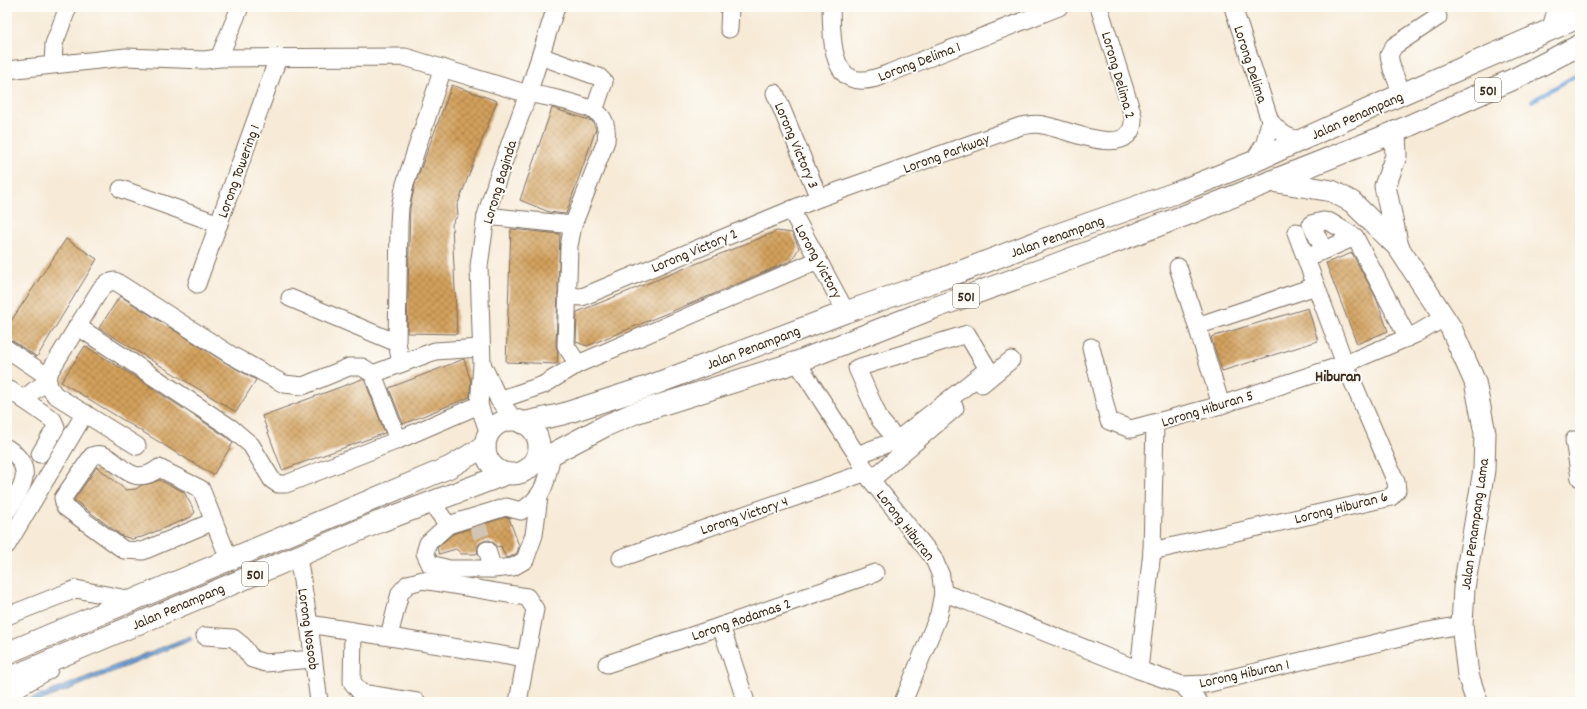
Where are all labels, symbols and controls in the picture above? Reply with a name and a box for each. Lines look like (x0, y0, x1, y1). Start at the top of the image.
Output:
street label: Lorong Delima (1226, 23, 1272, 107)
street label: Lorong Delima 2 (1094, 29, 1140, 122)
street label: Lorong Delima 1 (875, 37, 964, 89)
road number: 501 (1475, 78, 1501, 102)
street label: Jalan Penampang (1308, 87, 1407, 147)
street label: Lorong Victory 3 (767, 99, 823, 192)
street label: Lorong Towering 1 (213, 122, 267, 222)
street label: Lorong Parkway (900, 129, 994, 181)
street label: Lorong Baginda (478, 137, 524, 227)
street label: Jalan Penampang (1008, 211, 1108, 265)
street label: Lorong Victory (788, 221, 847, 304)
street label: Lorong Victory 2 (648, 224, 741, 280)
road number: 501 (953, 284, 979, 308)
street label: Jalan Penampang (704, 321, 804, 377)
district label: Hiburan (1315, 366, 1361, 389)
street label: Lorong Hiburan 5 (1159, 385, 1256, 434)
street label: Jalan Penampang Lama (1456, 456, 1496, 591)
street label: Lorong Hiburan (870, 486, 939, 567)
street label: Lorong Hiburan 6 (1292, 487, 1391, 531)
street label: Lorong Victory 4 (698, 492, 791, 542)
road number: 501 (242, 562, 268, 586)
street label: Jalan Penampang (129, 578, 228, 637)
street label: Lorong Nosoob (290, 587, 324, 672)
street label: Lorong Rodamas 2 (689, 594, 794, 648)
street label: Lorong Hiburan 1 (1197, 655, 1292, 695)

